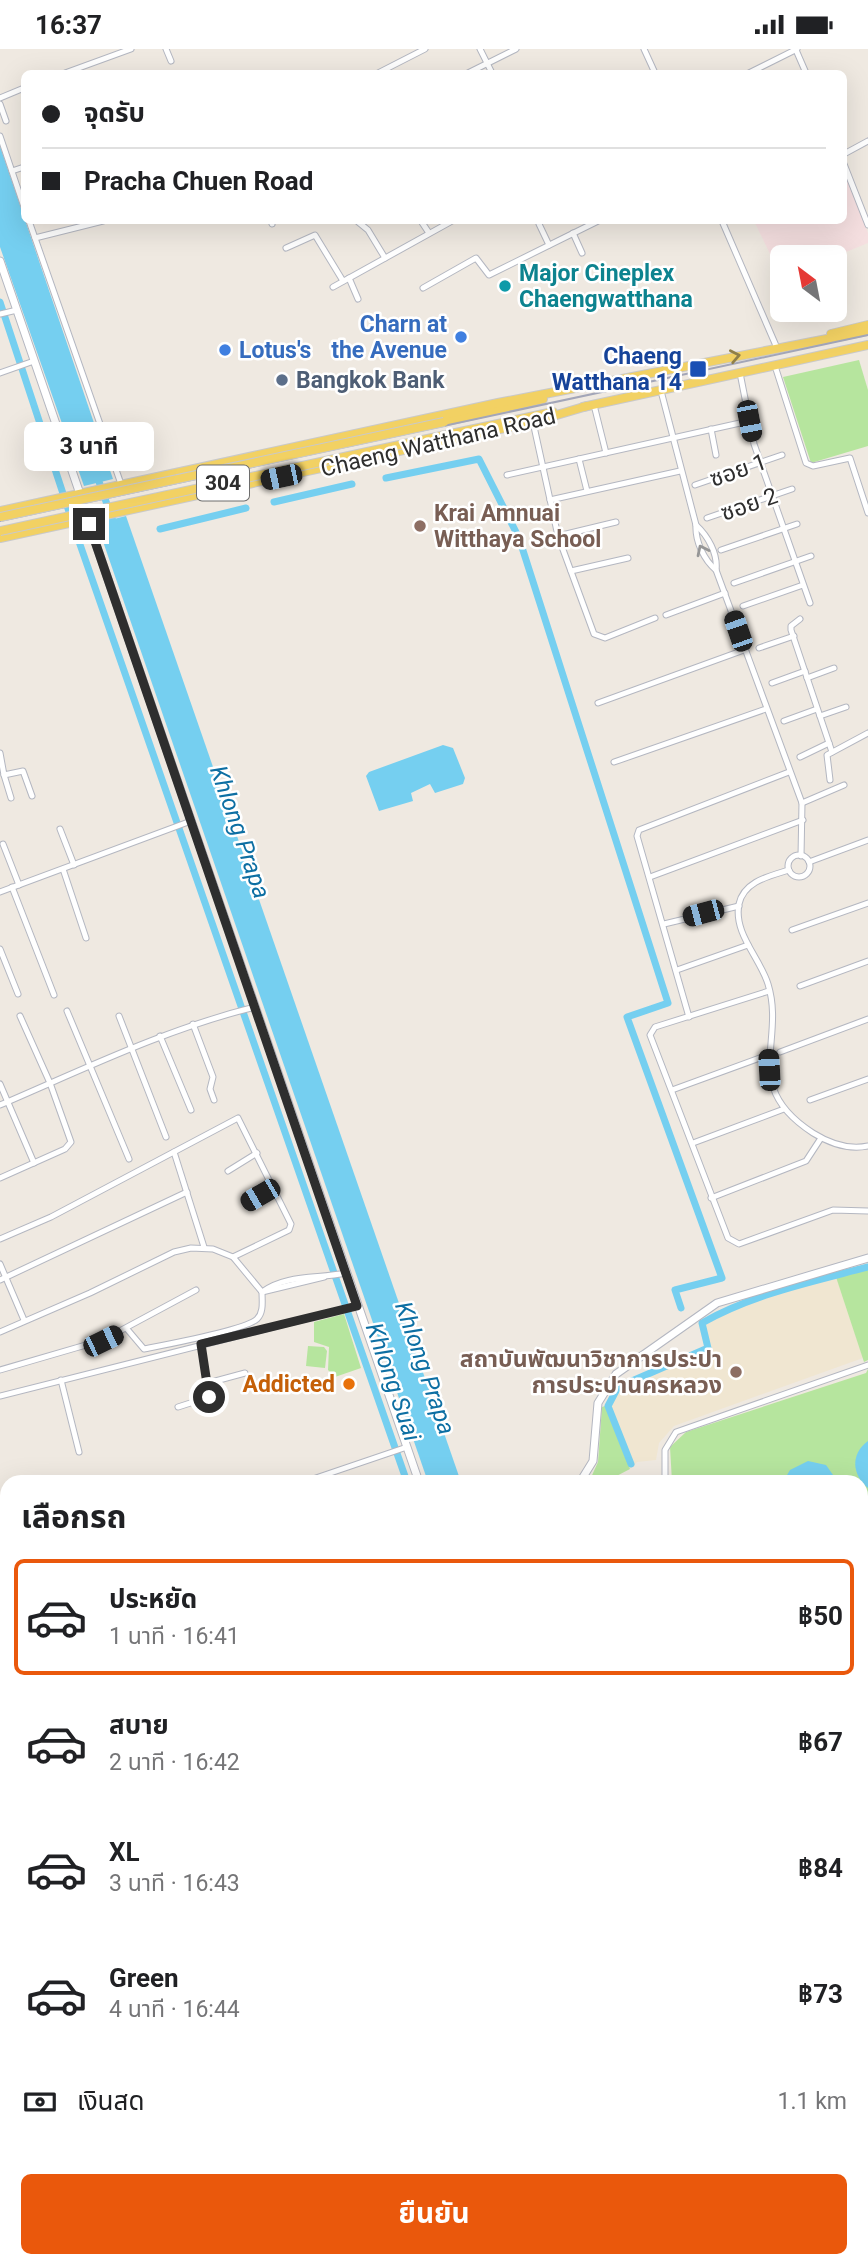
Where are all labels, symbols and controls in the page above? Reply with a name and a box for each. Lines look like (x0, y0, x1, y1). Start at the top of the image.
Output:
text: 16:37 (35, 10, 102, 40)
text: จุดรับ (84, 98, 145, 128)
text: Pracha Chuen Road (84, 166, 313, 196)
north arrow (770, 245, 847, 322)
map controls (770, 245, 847, 322)
place label: Major Cineplex Chaengwatthana (519, 260, 693, 313)
marker: Major Cineplex Chaengwatthana (497, 278, 513, 294)
place label: Charn at the Avenue (331, 311, 447, 364)
marker: Charn at the Avenue (453, 329, 469, 345)
place label: Lotus's (239, 337, 311, 364)
marker: Lotus's (217, 342, 233, 358)
place label: Chaeng Watthana 14 (552, 343, 682, 396)
one-way arrow (729, 350, 741, 365)
marker: Chaeng Watthana 14 (688, 359, 708, 379)
place label: Bangkok Bank (296, 367, 445, 394)
marker: Bangkok Bank (274, 372, 290, 388)
car (735, 398, 764, 444)
street label: Chaeng Watthana Road (318, 402, 558, 483)
callout: 3 นาที (24, 423, 154, 471)
text: 3 นาที (60, 433, 118, 460)
street label: ซอย 1 (706, 448, 770, 493)
car (259, 462, 304, 492)
road number: 304 (197, 465, 249, 501)
street label: ซอย 2 (717, 482, 781, 527)
place label: Krai Amnuai Witthaya School (434, 500, 601, 553)
route end (73, 508, 105, 540)
marker: Krai Amnuai Witthaya School (412, 518, 428, 534)
one-way arrow (696, 545, 710, 557)
car (722, 608, 755, 654)
water label: Khlong Prapa (204, 762, 276, 902)
car (680, 897, 727, 929)
car (758, 1048, 781, 1092)
car (237, 1175, 284, 1215)
water label: Khlong Prapa (389, 1298, 461, 1438)
water label: Khlong Suai (360, 1319, 426, 1445)
car (80, 1322, 127, 1360)
place label: สถาบันพัฒนาวิชาการประปา การประปานครหลวง (460, 1346, 722, 1399)
marker: สถาบันพัฒนาวิชาการประปา การประปานครหลวง (728, 1364, 744, 1380)
place label: Addicted (242, 1371, 335, 1398)
marker: Addicted (341, 1376, 357, 1392)
route start (193, 1381, 225, 1413)
text: เลือกรถ (21, 1498, 126, 1536)
text: ประหยัด (109, 1584, 197, 1614)
icon: car (25, 1586, 88, 1649)
text: ฿50 (798, 1601, 843, 1631)
text: 1 นาที · 16:41 (109, 1623, 240, 1650)
text: สบาย (109, 1710, 169, 1740)
icon: car (25, 1712, 88, 1775)
text: ฿67 (798, 1727, 843, 1757)
text: 2 นาที · 16:42 (109, 1749, 240, 1776)
text: XL (109, 1837, 140, 1867)
icon: car (25, 1838, 88, 1901)
text: ฿84 (798, 1853, 843, 1883)
text: 3 นาที · 16:43 (109, 1870, 240, 1897)
text: Green (109, 1963, 179, 1993)
icon: car (25, 1964, 88, 2027)
text: ฿73 (798, 1979, 843, 2009)
text: 4 นาที · 16:44 (109, 1996, 240, 2023)
icon: cash (21, 2083, 59, 2121)
text: เงินสด (77, 2086, 144, 2116)
text: 1.1 km (778, 2088, 847, 2115)
button: ยืนยัน (21, 2174, 847, 2254)

